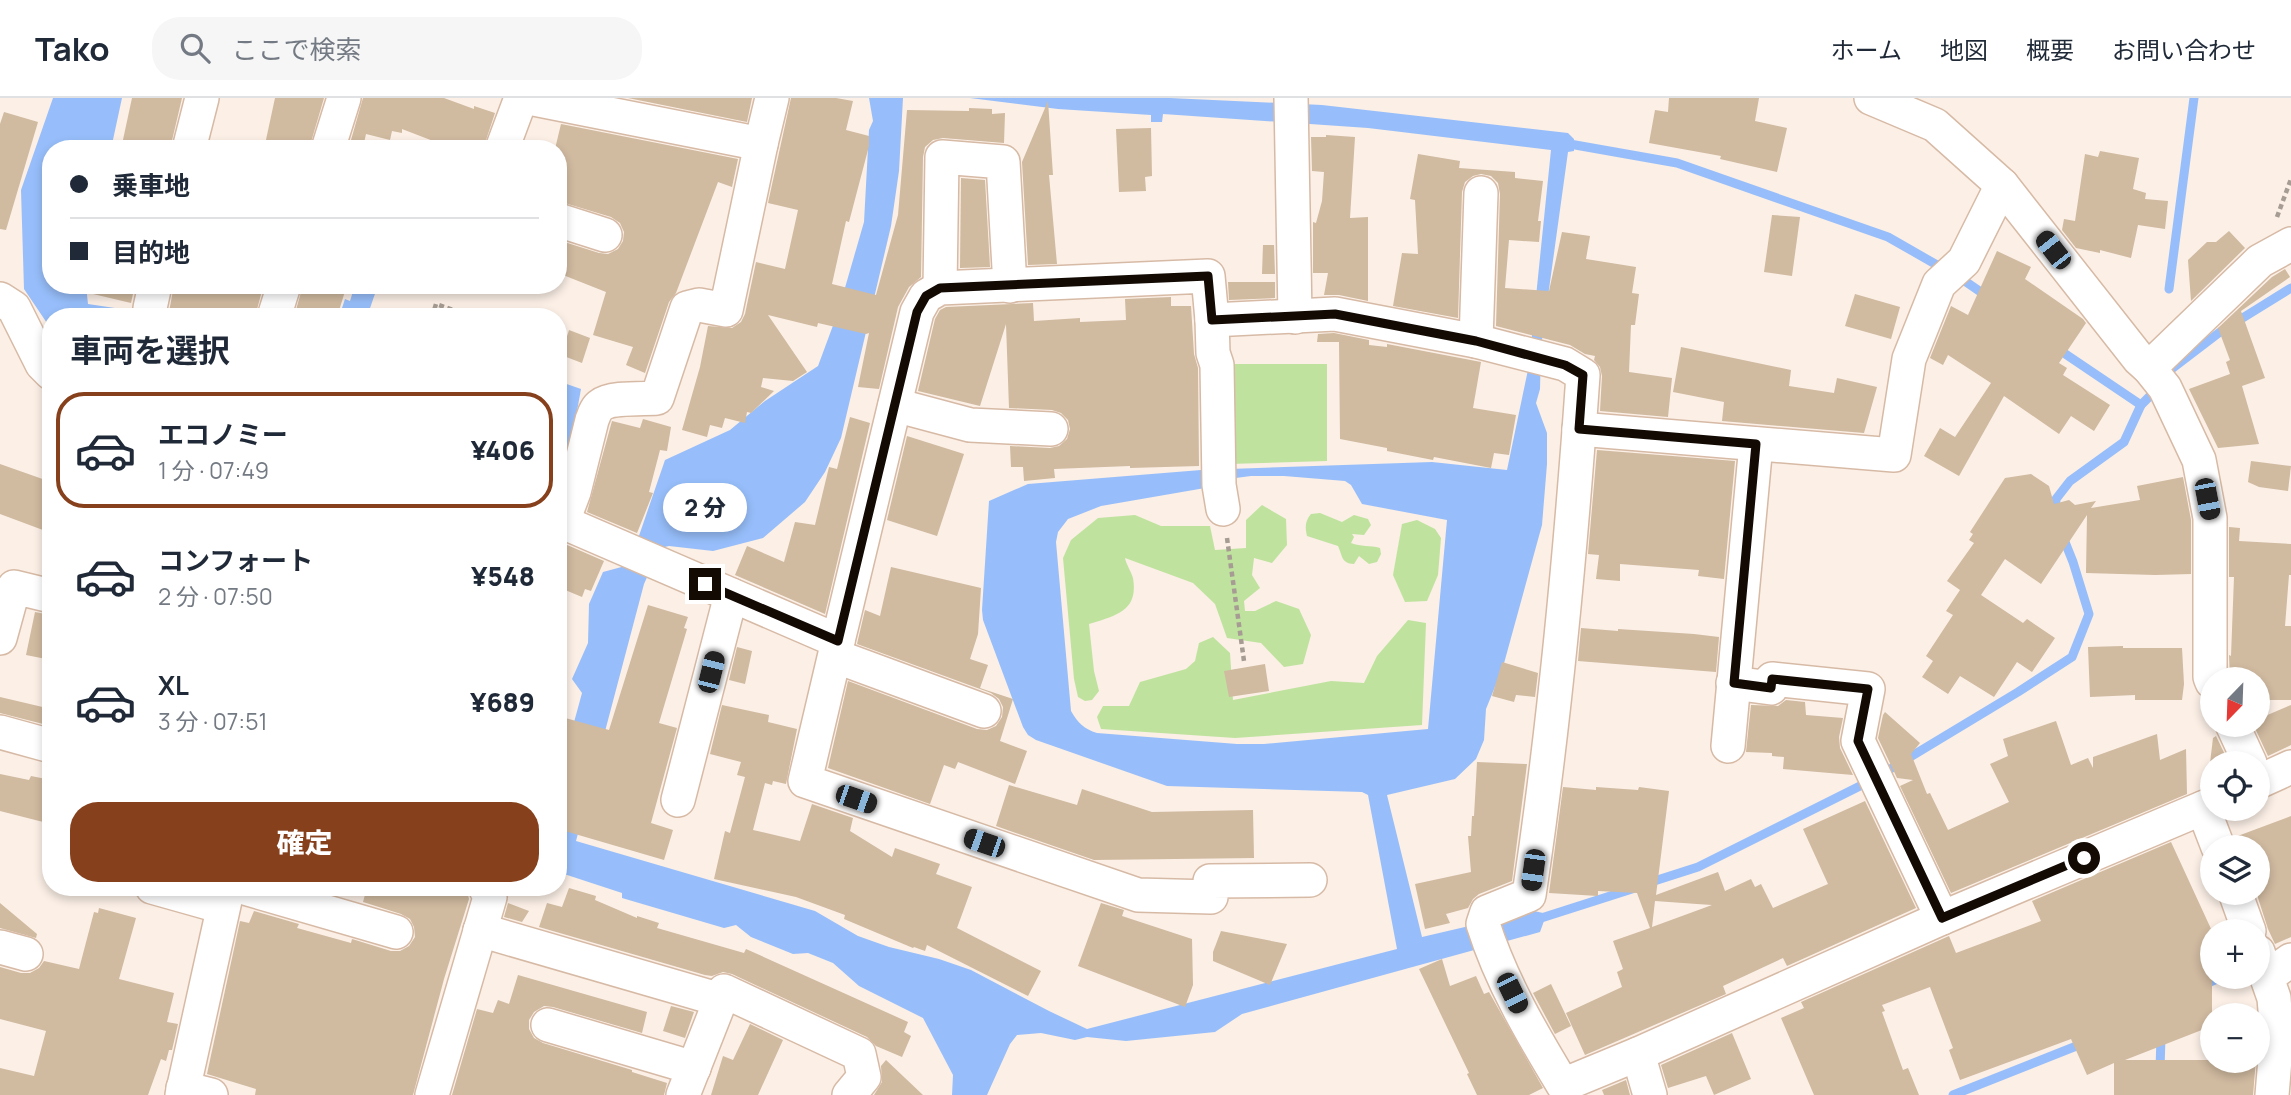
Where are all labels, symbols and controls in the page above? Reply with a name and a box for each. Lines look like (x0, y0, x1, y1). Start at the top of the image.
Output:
search box (152, 17, 642, 80)
text: Tako (35, 26, 110, 71)
icon: search (176, 29, 214, 67)
text: ここで検索 (232, 31, 362, 67)
text: ホーム (1831, 33, 1902, 66)
text: 地図 (1940, 33, 1988, 66)
text: 概要 (2026, 33, 2074, 66)
text: お問い合わせ (2112, 33, 2256, 66)
text: 乗車地 (112, 167, 190, 203)
car (2032, 227, 2075, 273)
text: 目的地 (112, 234, 190, 270)
text: 車両を選択 (70, 328, 230, 372)
text: エコノミー (158, 416, 288, 452)
icon: car (74, 419, 137, 482)
text: ¥406 (471, 432, 535, 468)
text: 1 分 · 07:49 (158, 454, 269, 486)
car (2193, 476, 2222, 522)
callout: 2 分 (663, 482, 747, 532)
text: 2 分 (684, 491, 726, 523)
text: コンフォート (158, 542, 313, 578)
icon: car (74, 545, 137, 608)
text: ¥548 (471, 558, 535, 594)
route end (689, 568, 721, 600)
text: 2 分 · 07:50 (158, 580, 273, 612)
car (696, 649, 727, 695)
text: XL (158, 667, 189, 703)
north arrow (2200, 667, 2270, 737)
map controls (2200, 667, 2270, 1073)
icon: car (74, 671, 137, 734)
text: ¥689 (470, 684, 535, 720)
text: 3 分 · 07:51 (158, 705, 267, 737)
button: locate (2200, 751, 2270, 821)
car (833, 782, 880, 816)
button: 確定 (70, 802, 539, 882)
car (961, 826, 1008, 860)
button: layers (2200, 835, 2270, 905)
route start (2068, 842, 2100, 874)
car (1520, 848, 1547, 892)
button: + (2200, 919, 2270, 989)
car (1494, 970, 1531, 1016)
button: − (2200, 1003, 2270, 1073)

